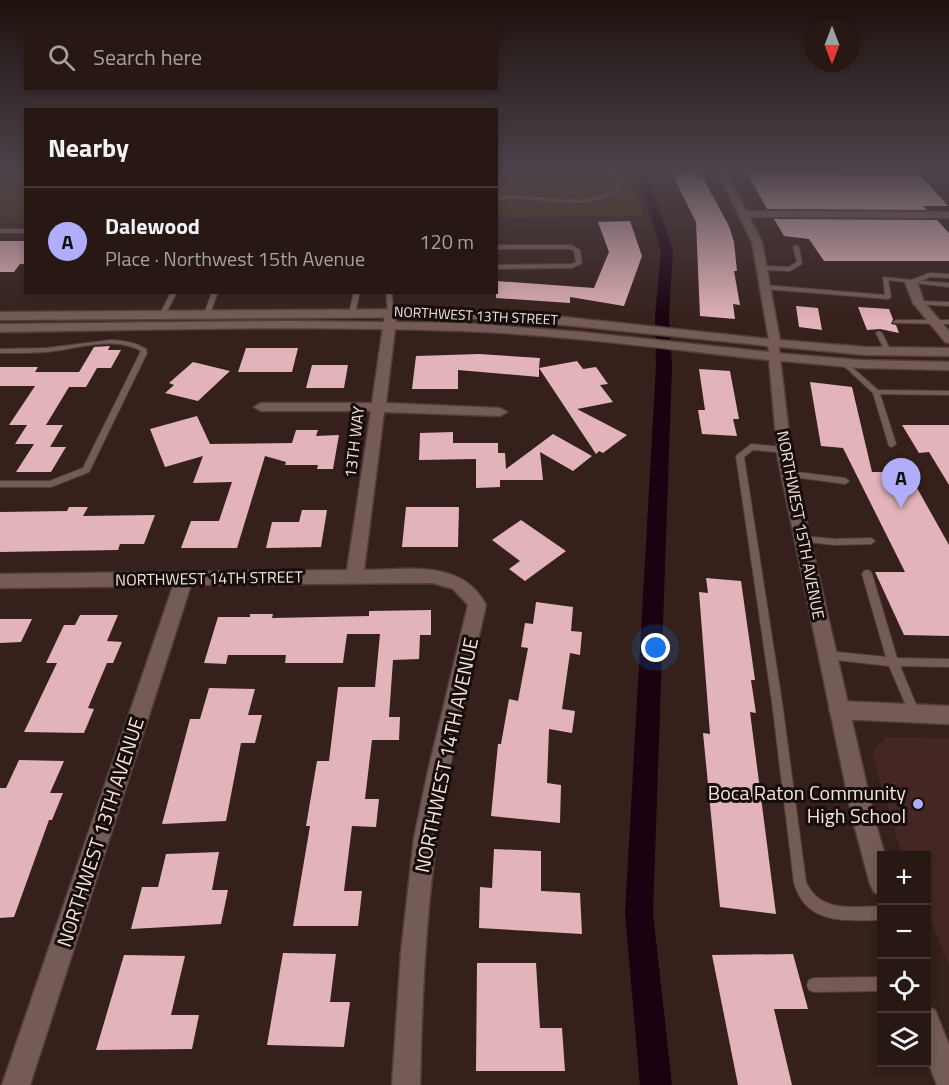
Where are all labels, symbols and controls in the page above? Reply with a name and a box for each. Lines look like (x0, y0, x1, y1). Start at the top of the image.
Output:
north arrow (805, 18, 859, 72)
search box (24, 24, 498, 90)
text: Search here (93, 40, 202, 74)
icon: search (45, 41, 78, 74)
text: Nearby (48, 128, 129, 167)
text: Dalewood (105, 209, 200, 243)
text: A (61, 226, 74, 257)
text: 120 m (419, 226, 474, 257)
text: Place · Northwest 15th Avenue (105, 243, 365, 274)
street label: NORTHWEST 13TH STREET (393, 300, 559, 330)
street label: 13TH WAY (338, 404, 370, 479)
street label: NORTHWEST 15TH AVENUE (771, 429, 831, 622)
pin: A (882, 458, 920, 508)
street label: NORTHWEST 14TH STREET (115, 564, 304, 592)
your location (641, 633, 670, 662)
street label: NORTHWEST 14TH AVENUE (406, 635, 486, 875)
street label: NORTHWEST 13TH AVENUE (48, 713, 152, 951)
place label: Boca Raton Community High School (708, 777, 906, 831)
marker: Boca Raton Community High School (911, 797, 925, 811)
map controls (877, 851, 931, 1067)
button: + (877, 851, 931, 905)
button: − (877, 905, 931, 959)
button: locate (877, 959, 931, 1013)
button: layers (877, 1013, 931, 1067)

